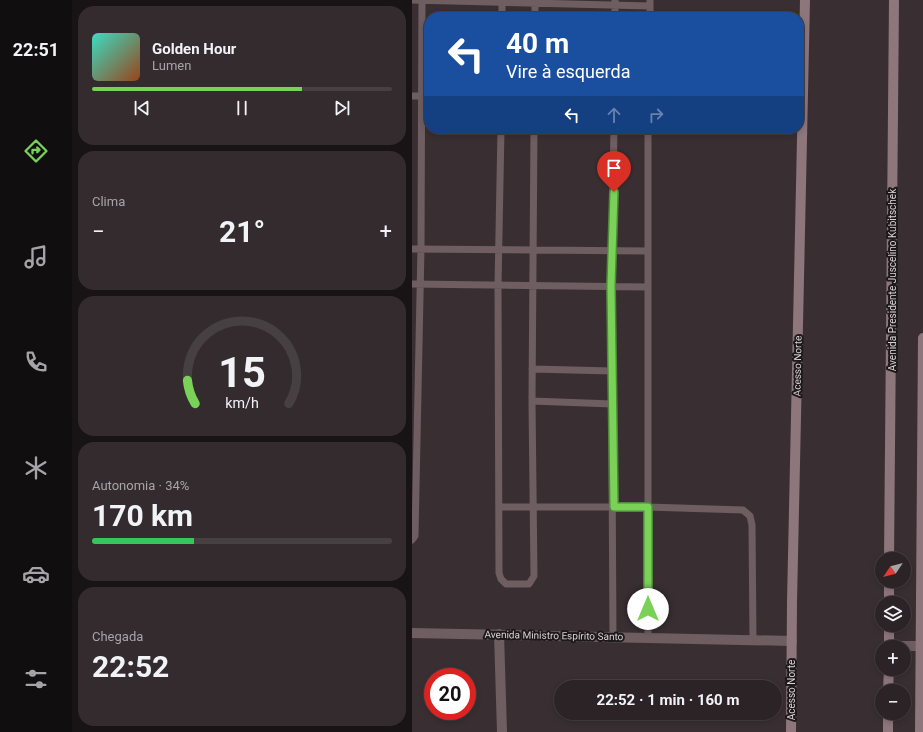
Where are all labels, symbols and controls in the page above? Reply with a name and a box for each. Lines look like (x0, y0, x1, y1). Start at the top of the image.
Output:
text: 40 m (506, 27, 569, 60)
icon: left (440, 28, 492, 80)
text: 22:51 (13, 39, 59, 60)
text: Golden Hour (152, 40, 236, 58)
text: Lumen (152, 58, 191, 73)
text: Vire à esquerda (506, 61, 630, 82)
icon: previous (131, 97, 153, 119)
icon: pause (231, 97, 253, 119)
icon: next (331, 97, 353, 119)
icon: left (561, 104, 583, 126)
icon: ahead (603, 104, 625, 126)
icon: right (645, 104, 667, 126)
icon: directions (22, 137, 50, 165)
pin (597, 151, 631, 192)
icon: arrive (603, 157, 625, 179)
street label: Avenida Presidente Juscelino Kubitschek (887, 188, 898, 371)
text: Clima (92, 194, 125, 209)
text: 21° (219, 214, 265, 249)
text: − (92, 219, 105, 244)
text: + (380, 219, 392, 244)
icon: music (22, 243, 50, 271)
street label: Acesso Norte (791, 336, 804, 396)
icon: phone (22, 348, 50, 376)
text: 15 (218, 348, 266, 397)
text: km/h (225, 395, 259, 411)
icon: climate (22, 454, 50, 482)
text: Autonomia · 34% (92, 478, 189, 493)
text: 170 km (92, 498, 193, 533)
north arrow (875, 552, 911, 588)
map controls (875, 552, 911, 720)
icon: car (22, 560, 50, 588)
position arrow (627, 588, 669, 630)
button: layers (875, 596, 911, 632)
text: Chegada (92, 629, 143, 644)
street label: Avenida Ministro Espírito Santo (485, 629, 624, 642)
button: + (875, 640, 911, 676)
text: 22:52 (92, 649, 169, 684)
street label: Acesso Norte (786, 660, 797, 720)
icon: filters (22, 665, 50, 693)
speed limit sign: 20 (424, 668, 476, 720)
button: − (875, 684, 911, 720)
text: 22:52 · 1 min · 160 m (597, 691, 739, 709)

